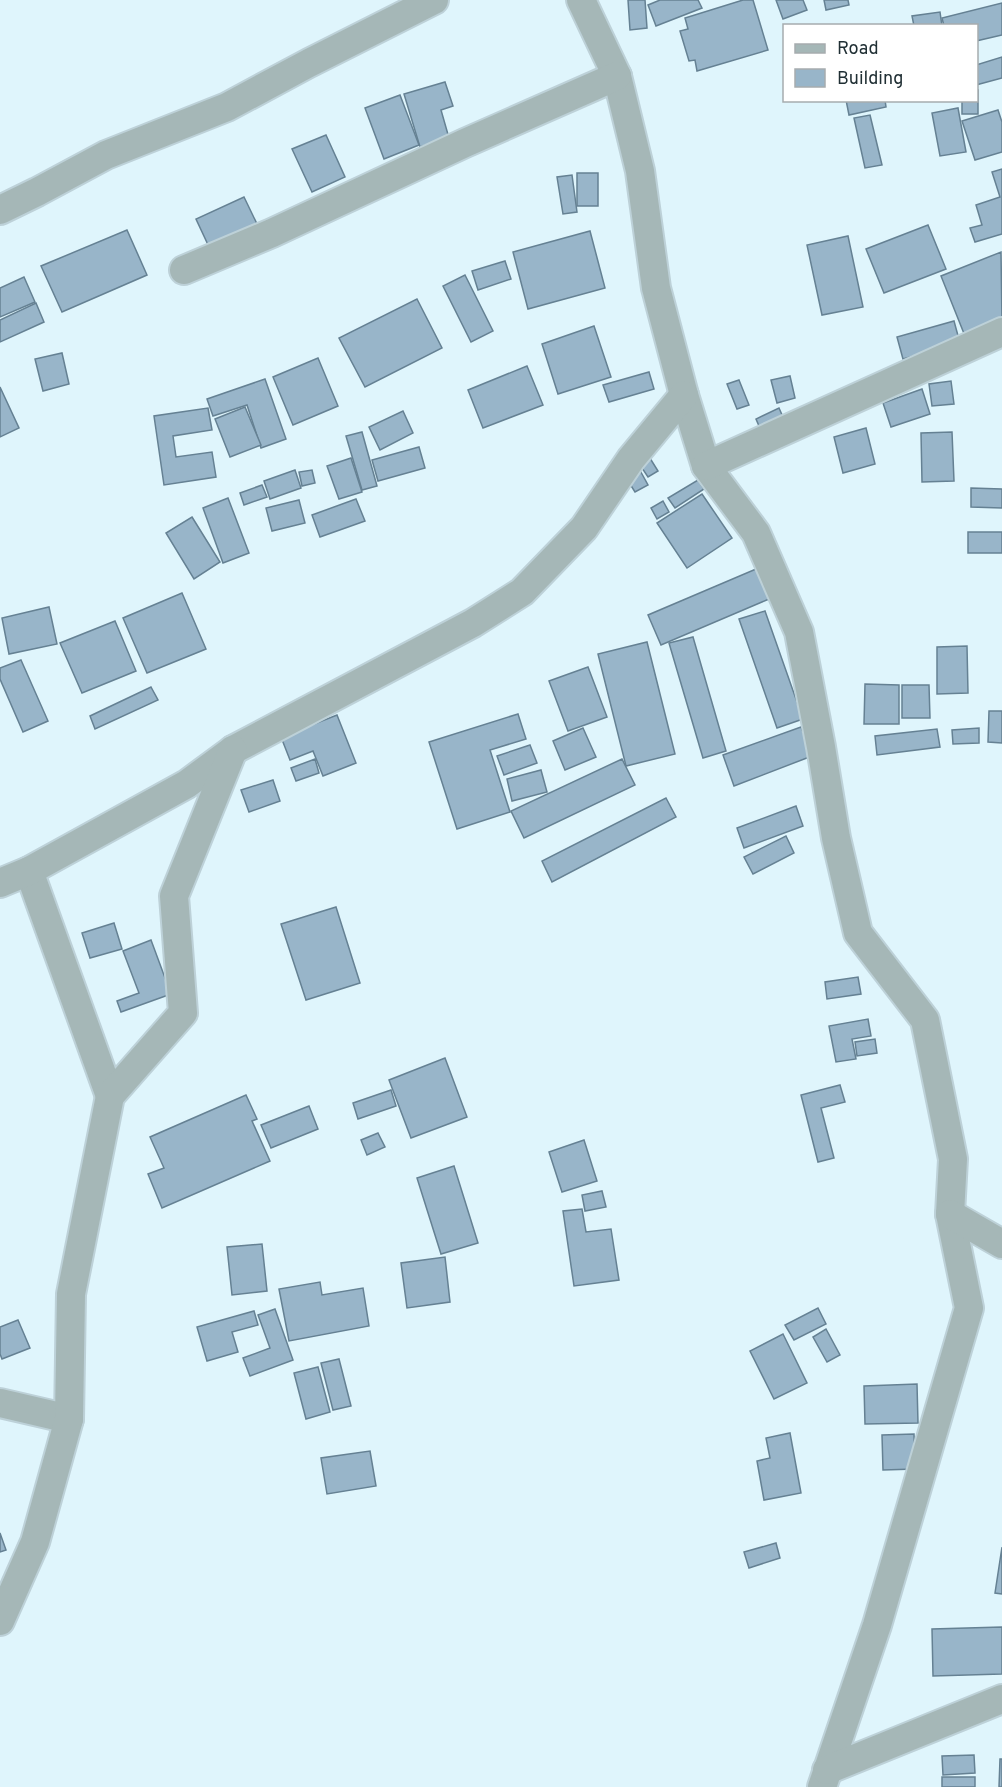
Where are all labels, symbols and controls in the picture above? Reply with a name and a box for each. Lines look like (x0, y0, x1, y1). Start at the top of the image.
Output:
legend (783, 24, 978, 102)
text: Road (837, 38, 879, 61)
text: Building (837, 68, 903, 91)

